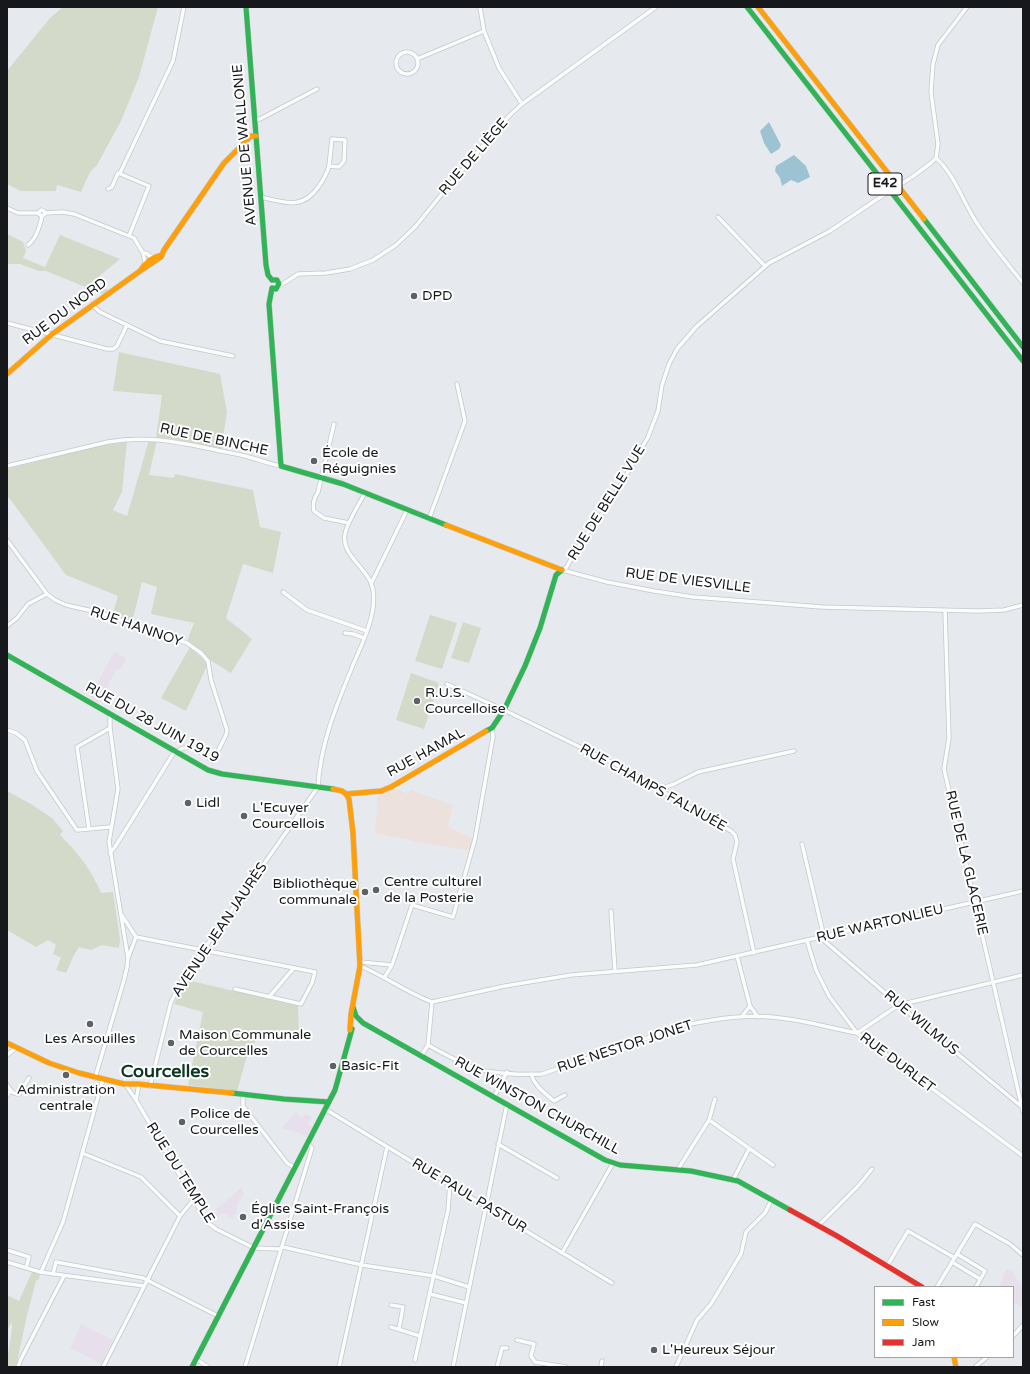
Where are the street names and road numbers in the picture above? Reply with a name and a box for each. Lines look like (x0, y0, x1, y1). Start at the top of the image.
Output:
street label: AVENUE DE WALLONIE (230, 63, 260, 227)
street label: RUE DE LIÈGE (436, 115, 512, 199)
road number: E42 (868, 173, 902, 195)
street label: RUE DU NORD (20, 275, 110, 349)
street label: RUE DE BINCHE (158, 420, 270, 460)
street label: RUE DE BELLE VUE (565, 442, 649, 564)
street label: RUE DE VIESVILLE (624, 565, 752, 597)
street label: RUE HANNOY (88, 603, 184, 651)
street label: RUE DU 28 JUIN 1919 (82, 679, 222, 767)
street label: RUE HAMAL (384, 725, 468, 781)
street label: RUE CHAMPS FALNUÉE (577, 741, 729, 835)
street label: RUE DE LA GLACERIE (941, 789, 991, 937)
street label: AVENUE JEAN JAURÈS (169, 860, 271, 1000)
street label: RUE WARTONLIEU (815, 901, 945, 947)
street label: RUE WILMUS (880, 987, 962, 1059)
street label: RUE NESTOR JONET (555, 1017, 695, 1077)
street label: RUE DURLET (856, 1029, 938, 1097)
street label: RUE WINSTON CHURCHILL (451, 1053, 623, 1159)
street label: RUE DU TEMPLE (142, 1120, 218, 1226)
street label: RUE PAUL PASTUR (409, 1155, 529, 1237)

